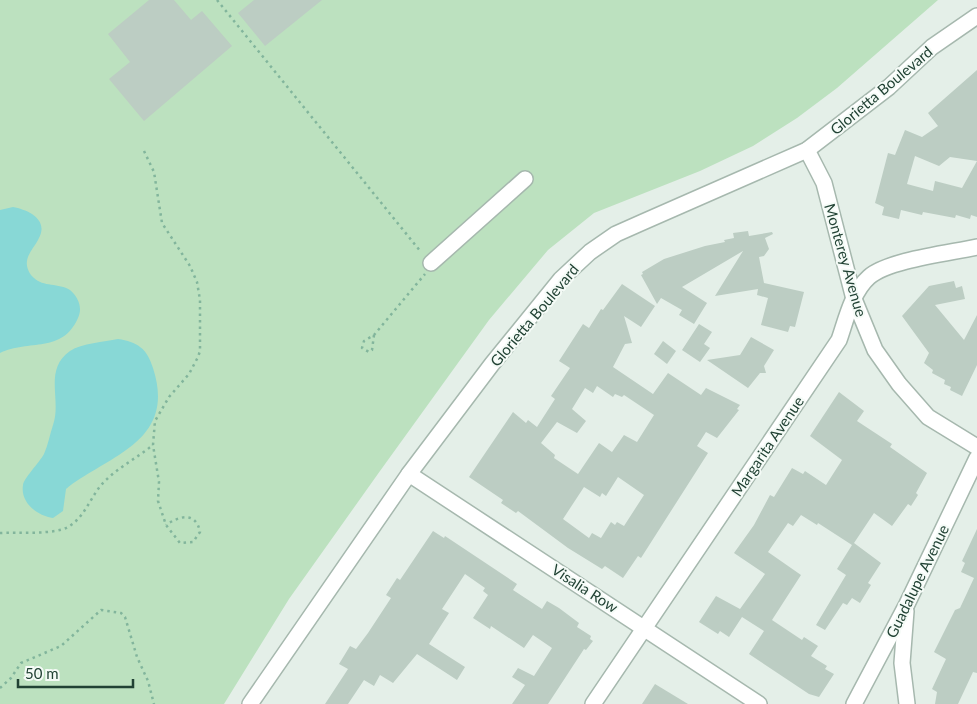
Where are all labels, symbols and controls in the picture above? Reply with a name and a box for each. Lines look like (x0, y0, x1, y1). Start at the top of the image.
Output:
street label: Glorietta Boulevard (826, 42, 936, 138)
street label: Monterey Avenue (821, 201, 871, 319)
street label: Glorietta Boulevard (486, 260, 582, 370)
street label: Margarita Avenue (727, 393, 807, 499)
street label: Guadalupe Avenue (882, 521, 952, 641)
street label: Visalia Row (549, 560, 622, 616)
scale bar (18, 656, 132, 688)
text: 50 m (25, 664, 59, 682)

